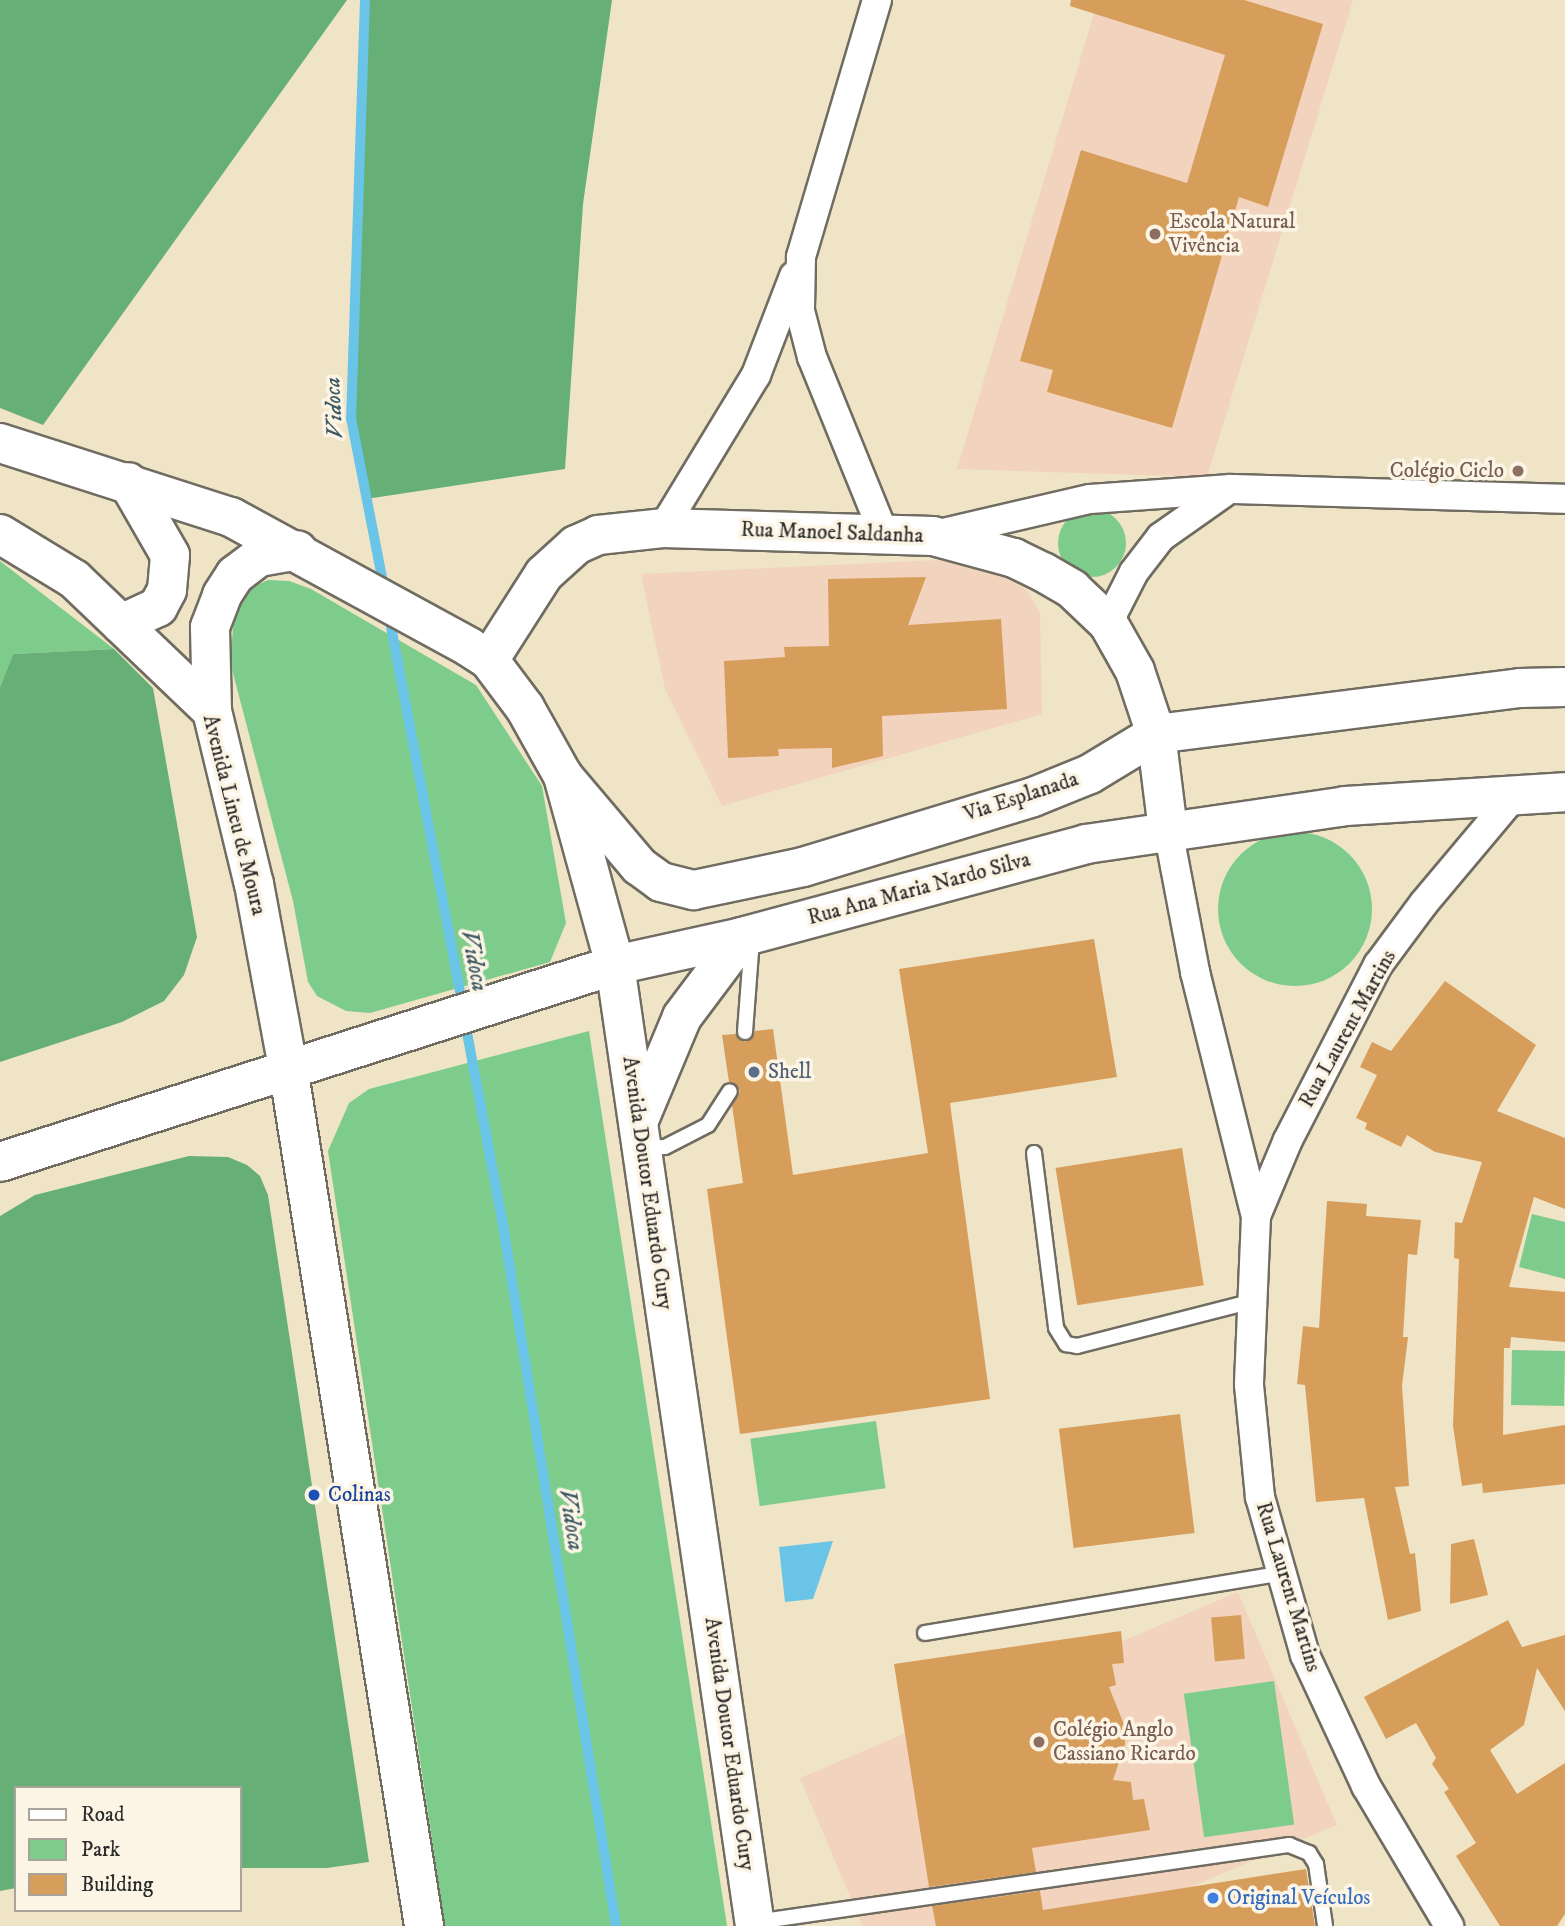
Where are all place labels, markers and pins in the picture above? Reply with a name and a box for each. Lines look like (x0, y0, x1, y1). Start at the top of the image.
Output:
place label: Escola Natural Vivência (1169, 209, 1295, 259)
marker: Escola Natural Vivência (1147, 226, 1163, 242)
place label: Colégio Ciclo (1390, 458, 1504, 484)
marker: Colégio Ciclo (1510, 463, 1526, 479)
place label: Shell (768, 1059, 811, 1085)
marker: Shell (746, 1064, 762, 1080)
place label: Colinas (328, 1482, 391, 1508)
marker: Colinas (306, 1487, 322, 1503)
place label: Colégio Anglo Cassiano Ricardo (1053, 1717, 1196, 1767)
marker: Colégio Anglo Cassiano Ricardo (1031, 1734, 1047, 1750)
place label: Original Veículos (1227, 1885, 1370, 1911)
marker: Original Veículos (1205, 1890, 1221, 1906)

